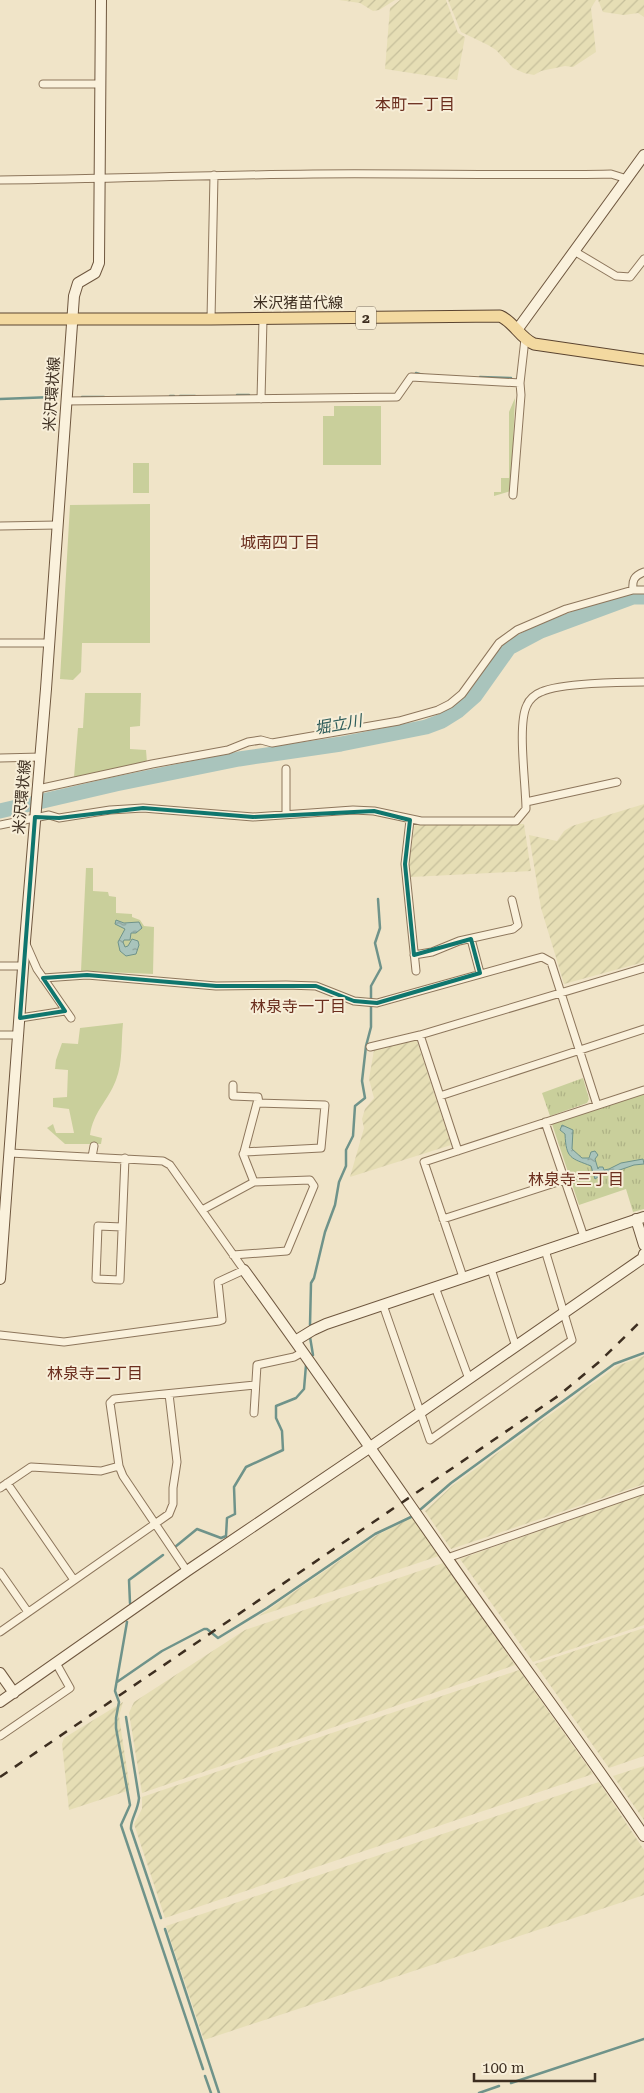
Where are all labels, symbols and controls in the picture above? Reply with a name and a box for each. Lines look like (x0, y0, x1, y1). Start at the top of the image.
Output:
district label: 本町一丁目 (375, 95, 455, 114)
street label: 米沢猪苗代線 (253, 294, 343, 312)
road number: 2 (356, 306, 376, 330)
street label: 米沢環状線 (40, 356, 64, 432)
district label: 城南四丁目 (240, 533, 320, 552)
water label: 堀立川 (313, 711, 365, 738)
street label: 米沢環状線 (10, 759, 34, 835)
district label: 林泉寺一丁目 (250, 997, 346, 1016)
district label: 林泉寺三丁目 (528, 1170, 624, 1189)
district label: 林泉寺二丁目 (47, 1364, 143, 1383)
scale bar (474, 2050, 595, 2082)
text: 100 m (482, 2059, 525, 2077)

